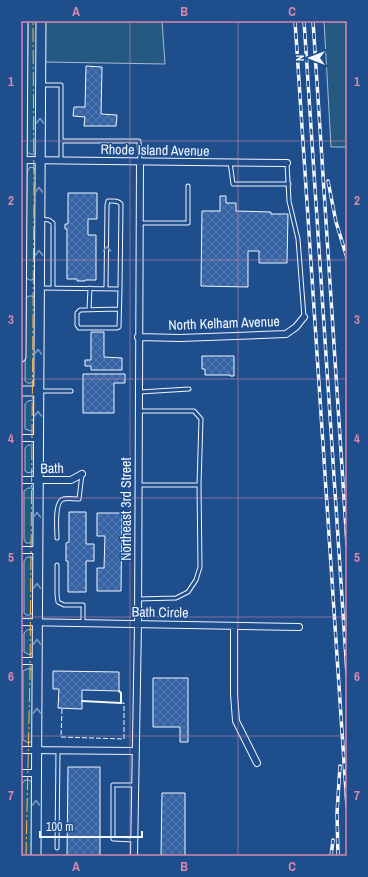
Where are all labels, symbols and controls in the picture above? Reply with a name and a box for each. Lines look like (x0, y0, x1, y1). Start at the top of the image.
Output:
text: A (72, 3, 80, 20)
text: B (180, 3, 188, 20)
text: C (288, 3, 296, 20)
north arrow (290, 38, 330, 78)
text: N (293, 55, 307, 61)
text: 1 (8, 73, 14, 90)
text: 1 (354, 73, 360, 90)
one-way arrow (36, 118, 44, 124)
street label: Rhode Island Avenue (100, 140, 210, 160)
one-way arrow (35, 187, 44, 193)
text: 2 (8, 192, 14, 209)
text: 2 (354, 192, 360, 209)
one-way arrow (103, 246, 111, 252)
one-way arrow (35, 250, 43, 256)
text: 3 (8, 311, 14, 328)
text: 3 (354, 311, 360, 328)
street label: North Kelham Avenue (168, 312, 280, 334)
one-way arrow (34, 349, 43, 355)
one-way arrow (34, 411, 42, 417)
text: 4 (8, 430, 14, 447)
text: 4 (354, 430, 360, 447)
street label: Northeast 3rd Street (117, 457, 135, 561)
street label: Bath (40, 459, 64, 477)
one-way arrow (33, 512, 41, 518)
text: 5 (8, 549, 14, 566)
text: 5 (354, 549, 360, 566)
one-way arrow (33, 583, 41, 589)
street label: Bath Circle (131, 603, 189, 621)
one-way arrow (33, 639, 41, 645)
text: 6 (8, 668, 14, 685)
text: 6 (354, 668, 360, 685)
one-way arrow (33, 708, 41, 714)
text: 7 (8, 787, 14, 804)
text: 7 (354, 787, 360, 804)
one-way arrow (32, 800, 40, 806)
scale bar (40, 813, 142, 839)
text: 100 m (46, 819, 73, 835)
text: A (72, 858, 80, 875)
text: B (180, 858, 188, 875)
text: C (288, 858, 296, 875)

